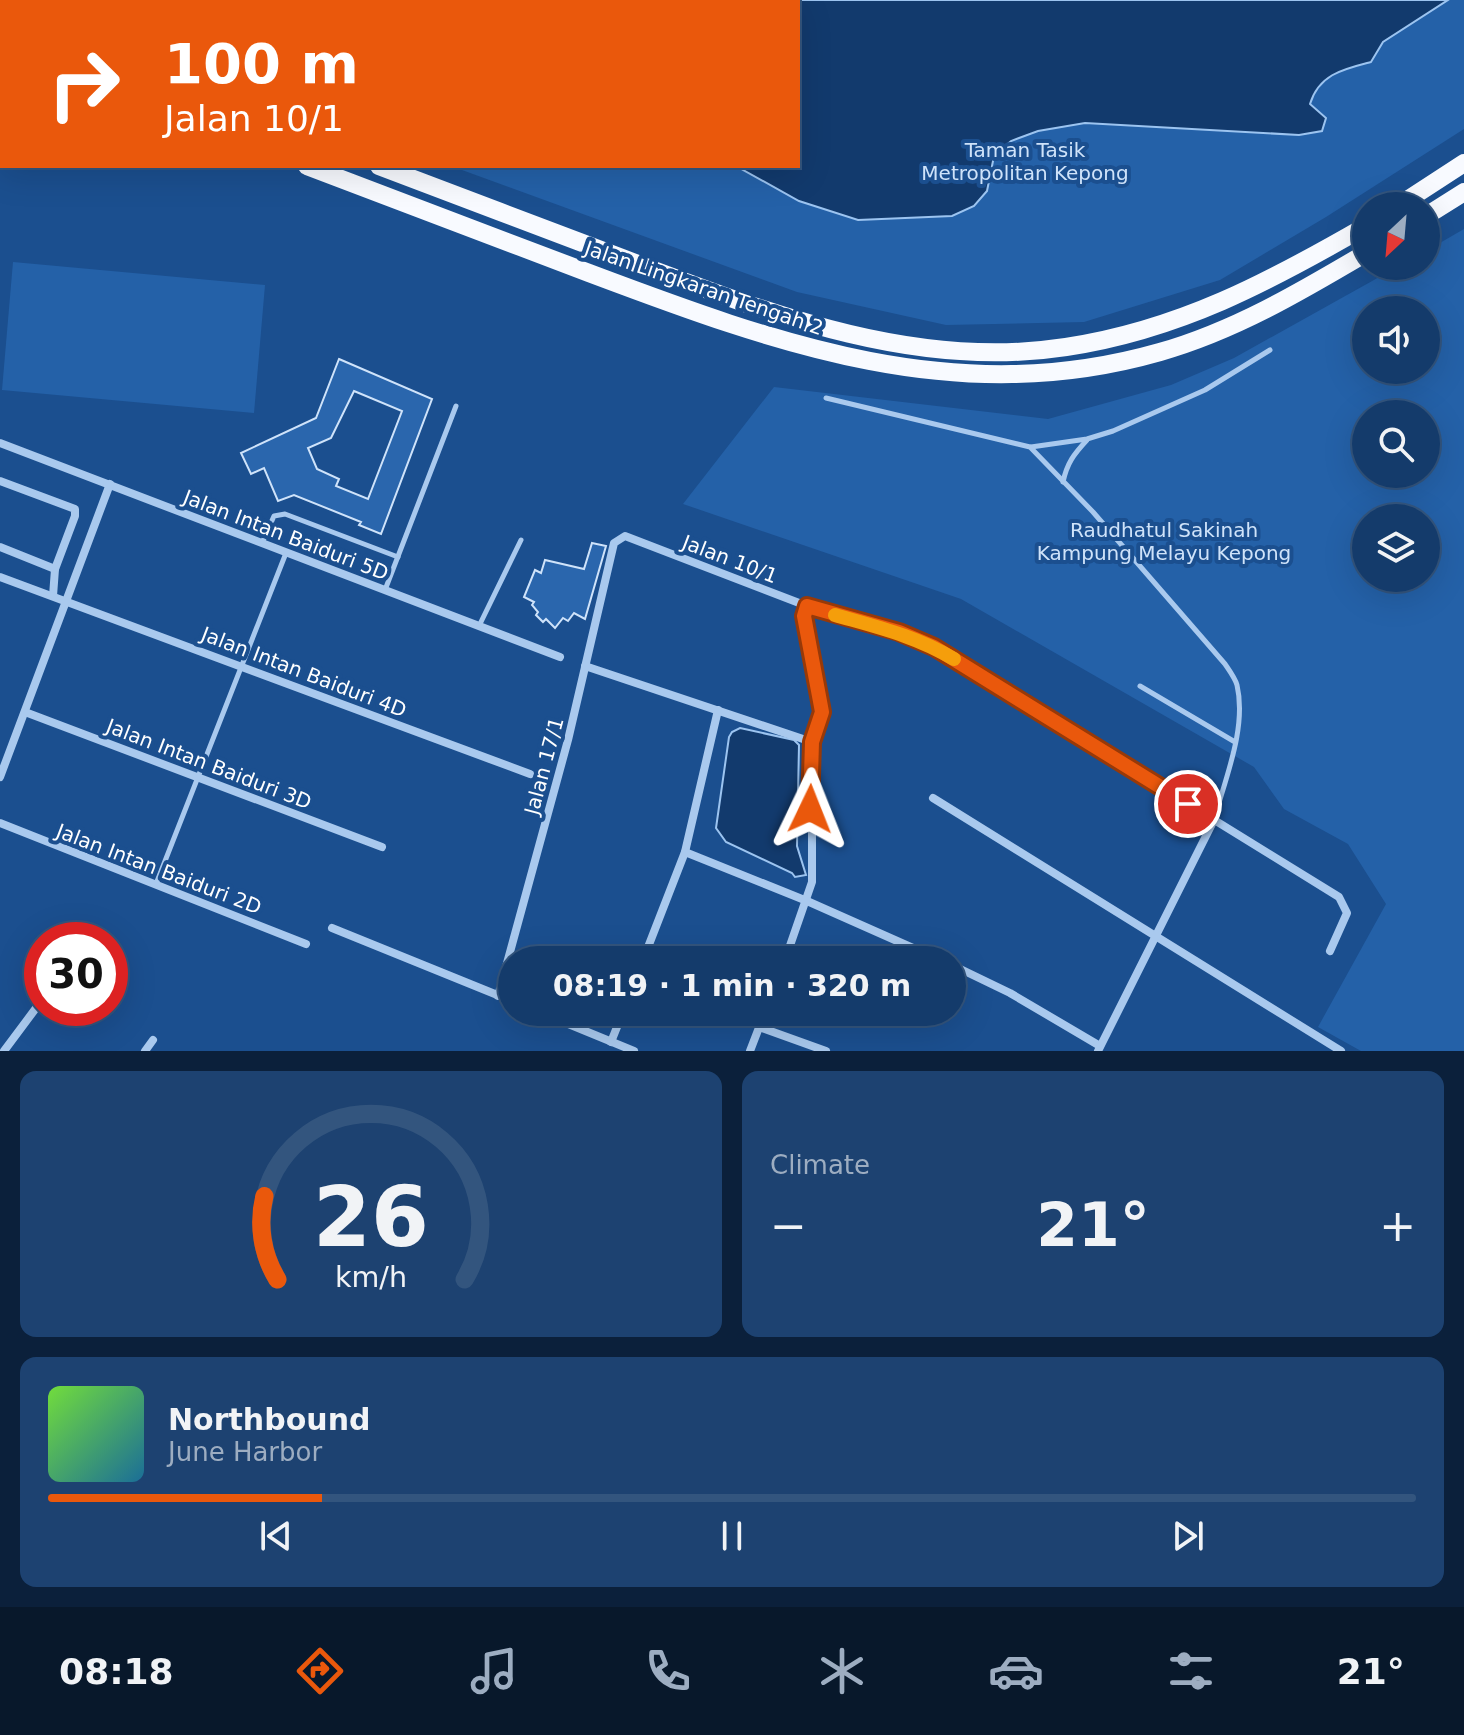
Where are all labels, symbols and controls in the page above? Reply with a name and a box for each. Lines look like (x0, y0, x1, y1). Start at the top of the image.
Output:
text: 100 m (164, 31, 359, 96)
icon: right (32, 32, 136, 136)
text: Jalan 10/1 (164, 98, 344, 139)
park label: Taman Tasik Metropolitan Kepong (921, 138, 1129, 185)
north arrow (1352, 192, 1440, 280)
map controls (1352, 192, 1440, 592)
street label: Jalan Lingkaran Tengah 2 (580, 235, 826, 340)
button: sound (1352, 296, 1440, 384)
button: search (1352, 400, 1440, 488)
street label: Jalan Intan Baiduri 5D (178, 484, 392, 585)
button: layers (1352, 504, 1440, 592)
park label: Raudhatul Sakinah Kampung Melayu Kepong (1037, 518, 1291, 565)
street label: Jalan 10/1 (677, 529, 781, 588)
street label: Jalan Intan Baiduri 4D (196, 621, 410, 722)
street label: Jalan Intan Baiduri 3D (101, 713, 315, 814)
street label: Jalan 17/1 (519, 715, 569, 819)
position arrow (768, 767, 852, 851)
pin (1154, 770, 1222, 838)
icon: arrive (1166, 782, 1210, 826)
street label: Jalan Intan Baiduri 2D (51, 818, 265, 919)
speed limit sign: 30 (24, 922, 128, 1026)
text: 08:19 · 1 min · 320 m (553, 968, 911, 1003)
text: Climate (770, 1150, 870, 1180)
text: 26 (313, 1169, 429, 1266)
text: 21° (1036, 1190, 1150, 1260)
text: − (770, 1200, 807, 1251)
text: + (1379, 1200, 1416, 1251)
text: km/h (335, 1260, 407, 1294)
text: Northbound (168, 1402, 371, 1437)
text: June Harbor (168, 1437, 322, 1467)
icon: previous (254, 1514, 298, 1558)
icon: pause (710, 1514, 754, 1558)
icon: next (1166, 1514, 1210, 1558)
icon: directions (292, 1643, 348, 1699)
icon: music (466, 1643, 522, 1699)
icon: phone (640, 1643, 696, 1699)
icon: climate (814, 1643, 870, 1699)
icon: car (988, 1643, 1044, 1699)
icon: filters (1163, 1643, 1219, 1699)
text: 08:18 (59, 1651, 174, 1692)
text: 21° (1337, 1651, 1405, 1692)

